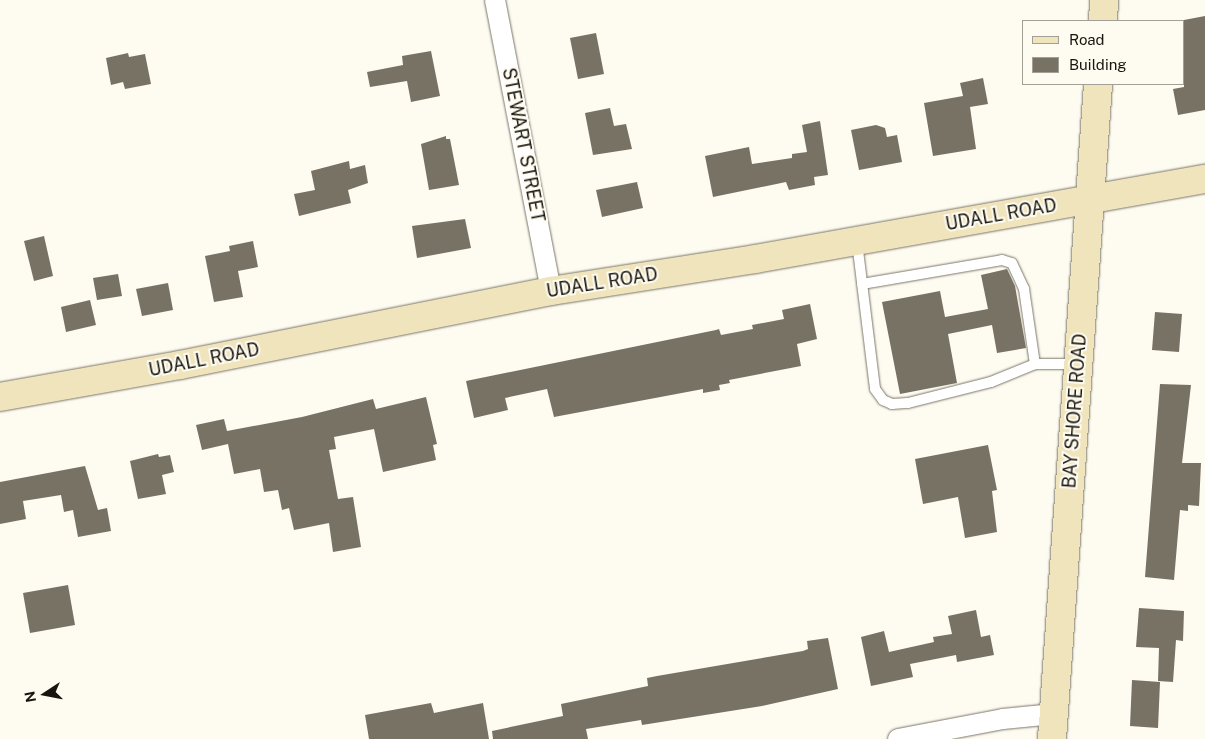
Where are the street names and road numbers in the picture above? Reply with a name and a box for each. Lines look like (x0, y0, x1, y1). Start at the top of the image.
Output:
street label: STEWART STREET (497, 66, 549, 224)
street label: UDALL ROAD (944, 195, 1058, 235)
street label: UDALL ROAD (545, 264, 659, 302)
street label: BAY SHORE ROAD (1059, 333, 1091, 489)
street label: UDALL ROAD (147, 339, 261, 381)

